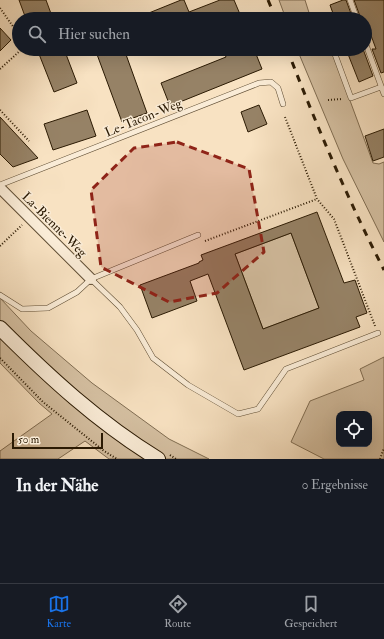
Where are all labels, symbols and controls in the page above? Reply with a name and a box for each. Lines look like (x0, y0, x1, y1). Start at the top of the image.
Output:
search box (12, 12, 372, 56)
icon: search (26, 23, 48, 45)
text: Hier suchen (58, 25, 130, 44)
street label: Le-Tacon-Weg (103, 95, 185, 141)
street label: La-Bienne-Weg (18, 189, 91, 261)
map controls (336, 411, 372, 447)
button: locate (336, 411, 372, 447)
scale bar (12, 431, 103, 450)
text: 50 m (18, 433, 39, 446)
text: In der Nähe (16, 475, 98, 496)
text: 0 Ergebnisse (302, 477, 368, 493)
tab: Karte (47, 593, 71, 630)
tab: Route (164, 593, 191, 630)
tab: Gespeichert (284, 593, 337, 630)

